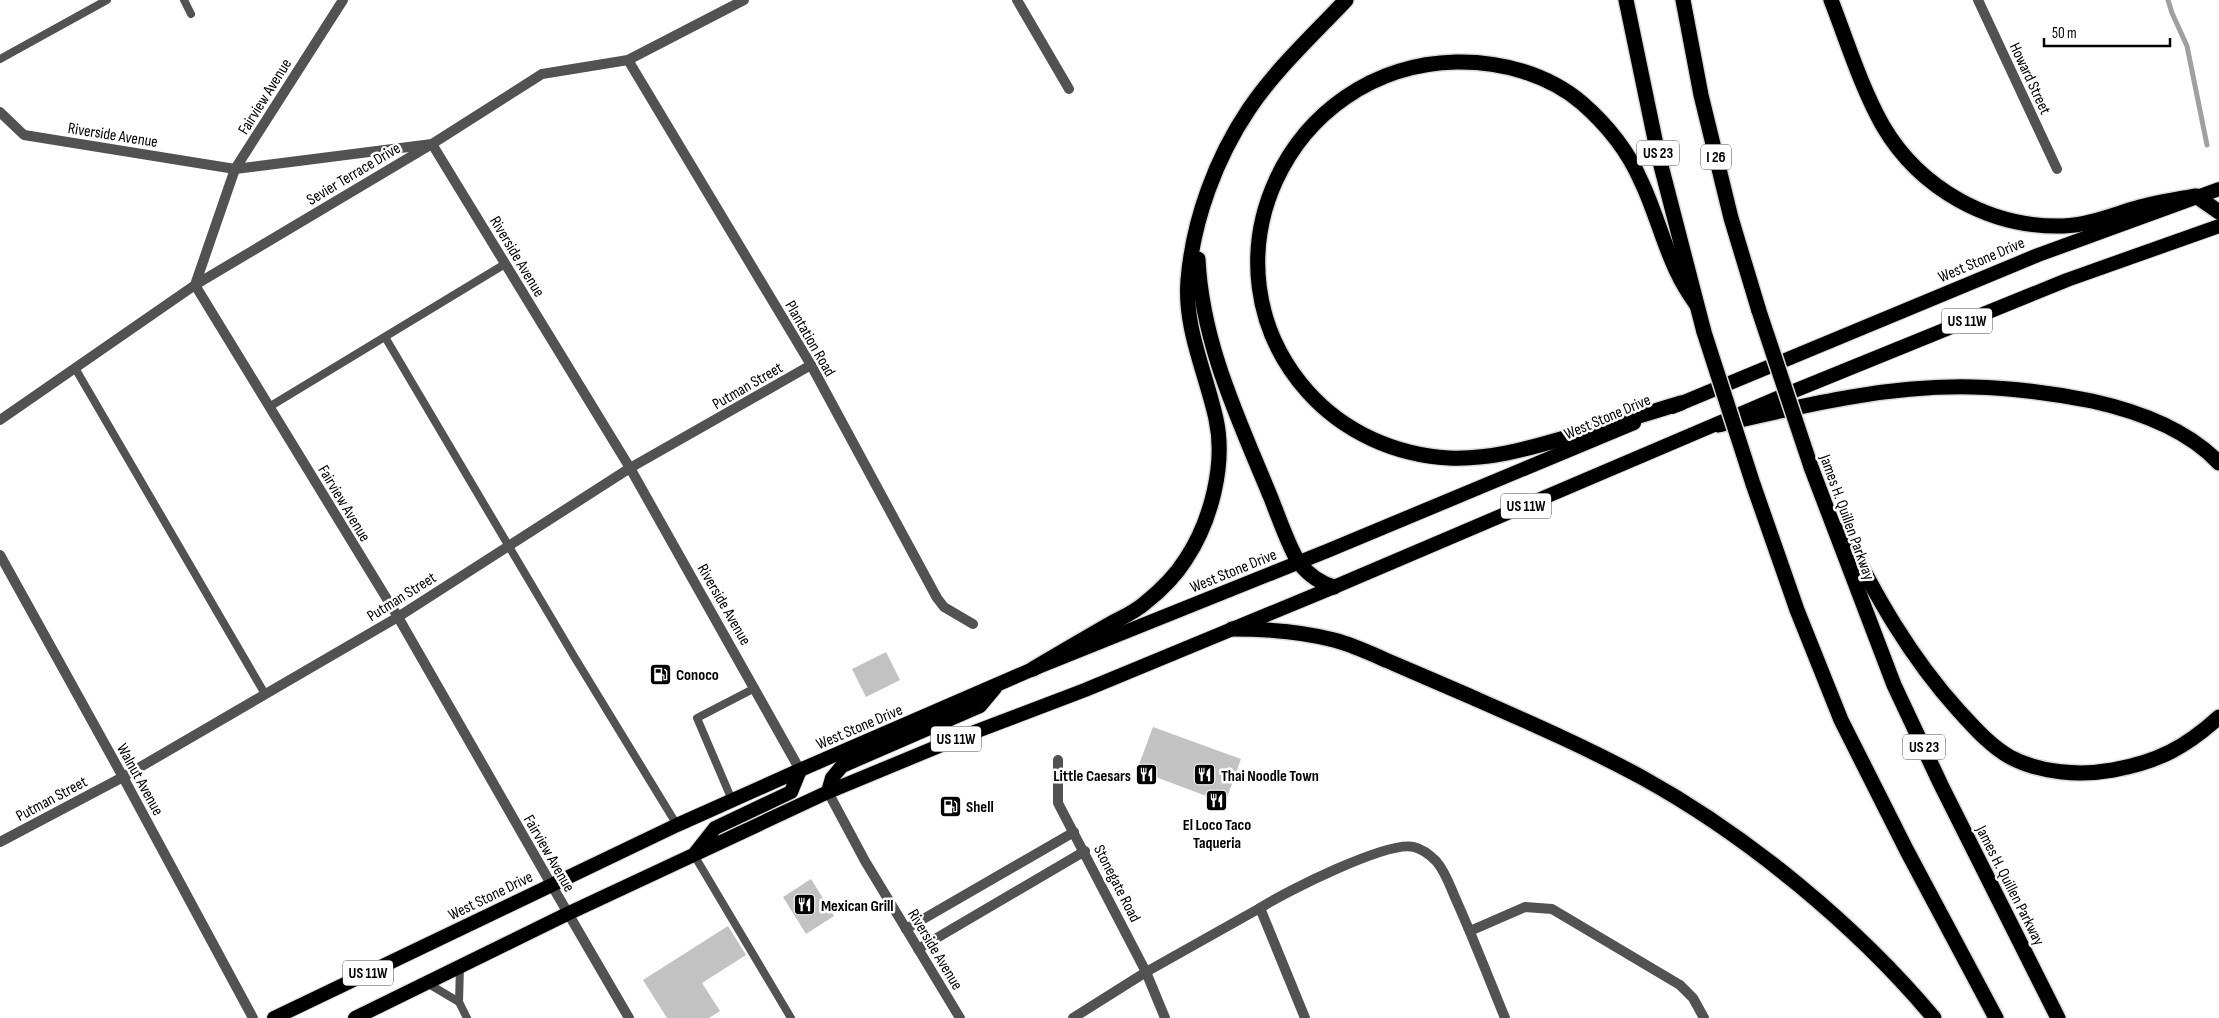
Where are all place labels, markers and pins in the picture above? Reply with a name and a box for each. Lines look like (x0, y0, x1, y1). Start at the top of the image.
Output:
fuel station icon: Conoco (648, 662, 672, 686)
place label: Conoco (676, 666, 719, 685)
restaurant icon: Little Caesars (1135, 763, 1159, 787)
restaurant icon: Thai Noodle Town (1193, 763, 1217, 787)
place label: Little Caesars (1053, 767, 1131, 786)
place label: Thai Noodle Town (1221, 767, 1319, 786)
restaurant icon: El Loco Taco Taqueria (1205, 788, 1229, 812)
fuel station icon: Shell (938, 794, 962, 818)
place label: Shell (966, 798, 994, 817)
place label: El Loco Taco Taqueria (1183, 816, 1251, 853)
restaurant icon: Mexican Grill (793, 893, 817, 917)
place label: Mexican Grill (821, 897, 894, 916)

